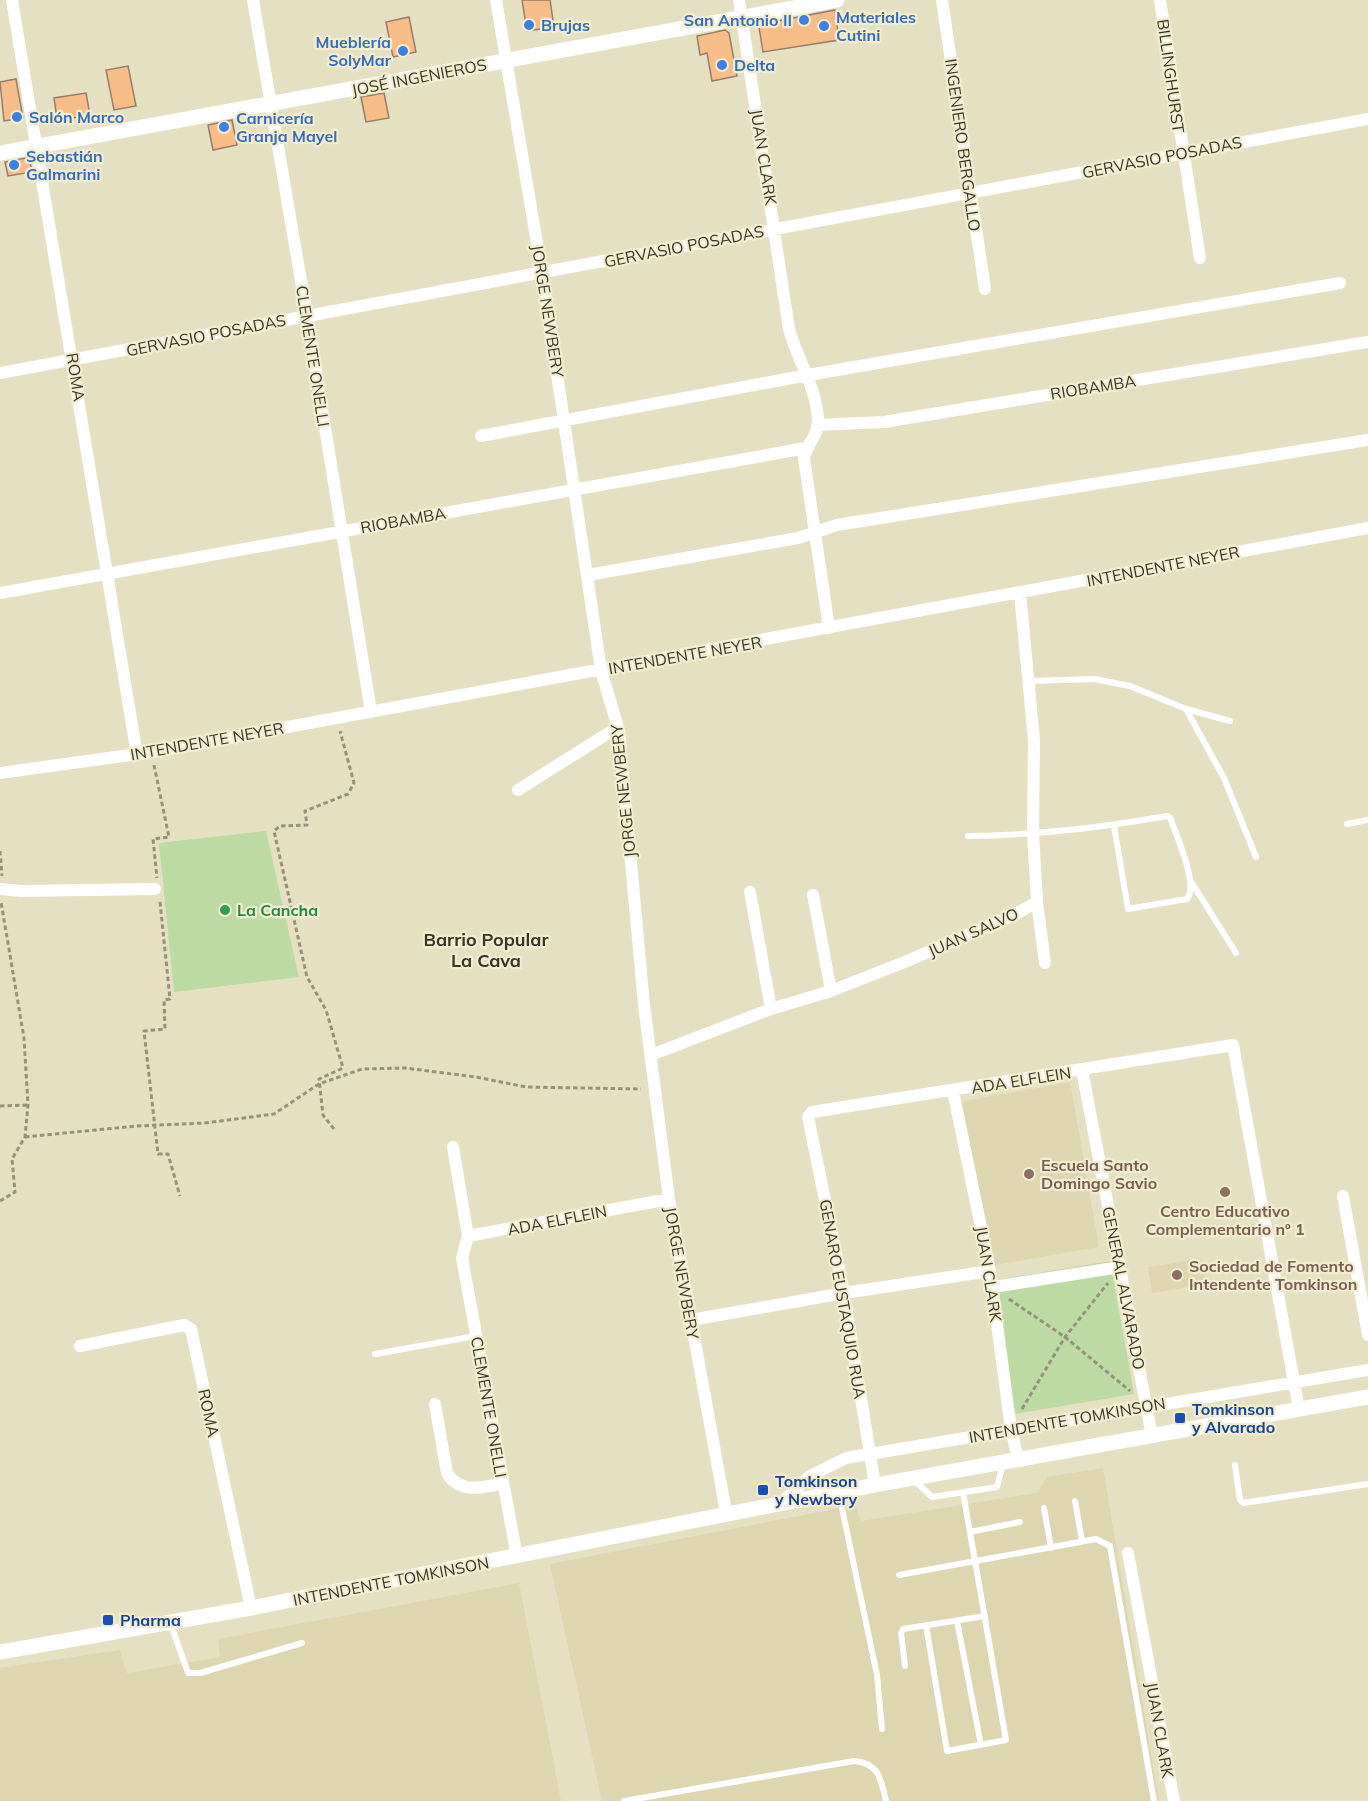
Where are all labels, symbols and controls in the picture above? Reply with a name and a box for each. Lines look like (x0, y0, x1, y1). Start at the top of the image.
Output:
place label: Materiales Cutini (836, 7, 916, 45)
place label: San Antonio II (684, 10, 792, 30)
marker: San Antonio II (797, 13, 811, 27)
place label: Brujas (541, 15, 590, 35)
marker: Brujas (522, 18, 536, 32)
street label: BILLINGHURST (1153, 18, 1189, 134)
marker: Materiales Cutini (817, 19, 831, 33)
place label: Mueblería SolyMar (316, 32, 392, 70)
marker: Mueblería SolyMar (396, 44, 410, 58)
street label: JOSÉ INGENIEROS (350, 54, 488, 100)
place label: Delta (734, 55, 775, 75)
street label: INGENIERO BERGALLO (941, 57, 985, 233)
marker: Delta (715, 58, 729, 72)
place label: Salón Marco (29, 107, 124, 127)
street label: JUAN CLARK (747, 107, 782, 207)
place label: Carnicería Granja Mayel (236, 108, 337, 146)
marker: Salón Marco (10, 110, 24, 124)
marker: Carnicería Granja Mayel (217, 120, 231, 134)
street label: GERVASIO POSADAS (1080, 132, 1244, 182)
place label: Sebastián Galmarini (26, 146, 103, 184)
marker: Sebastián Galmarini (7, 158, 21, 172)
street label: GERVASIO POSADAS (602, 221, 766, 271)
street label: JORGE NEWBERY (528, 243, 568, 379)
street label: CLEMENTE ONELLI (292, 284, 334, 428)
street label: GERVASIO POSADAS (124, 310, 288, 360)
street label: ROMA (62, 351, 90, 403)
street label: RIOBAMBA (1049, 370, 1137, 404)
street label: RIOBAMBA (359, 503, 447, 537)
street label: INTENDENTE NEYER (1085, 541, 1241, 591)
street label: INTENDENTE NEYER (607, 632, 763, 678)
street label: INTENDENTE NEYER (129, 718, 285, 764)
street label: JORGE NEWBERY (606, 723, 640, 859)
place label: La Cancha (237, 900, 318, 920)
marker: La Cancha (218, 903, 232, 917)
street label: JUAN SALVO (925, 903, 1021, 961)
district label: Barrio Popular La Cava (423, 928, 549, 972)
street label: ADA ELFLEIN (970, 1062, 1072, 1098)
place label: Escuela Santo Domingo Savio (1041, 1155, 1157, 1193)
marker: Escuela Santo Domingo Savio (1022, 1167, 1036, 1181)
marker: Centro Educativo Complementario nº 1 (1218, 1185, 1232, 1199)
street label: GENARO EUSTAQUIO RUA (816, 1198, 870, 1401)
street label: ADA ELFLEIN (506, 1201, 608, 1239)
place label: Centro Educativo Complementario nº 1 (1145, 1201, 1305, 1239)
street label: JORGE NEWBERY (661, 1205, 704, 1341)
street label: GENERAL ALVARADO (1098, 1205, 1150, 1371)
street label: JUAN CLARK (972, 1224, 1007, 1324)
place label: Sociedad de Fomento Intendente Tomkinson (1189, 1256, 1357, 1294)
marker: Sociedad de Fomento Intendente Tomkinson (1170, 1268, 1184, 1282)
street label: CLEMENTE ONELLI (467, 1335, 511, 1479)
street label: ROMA (194, 1387, 224, 1439)
street label: INTENDENTE TOMKINSON (967, 1393, 1167, 1447)
place label: Tomkinson y Alvarado (1191, 1399, 1275, 1437)
marker: Tomkinson y Alvarado (1173, 1411, 1187, 1425)
place label: Tomkinson y Newbery (774, 1471, 857, 1509)
marker: Tomkinson y Newbery (756, 1483, 770, 1497)
street label: INTENDENTE TOMKINSON (291, 1552, 491, 1610)
place label: Pharma (120, 1610, 181, 1630)
marker: Pharma (101, 1613, 115, 1627)
street label: JUAN CLARK (1142, 1680, 1178, 1780)

